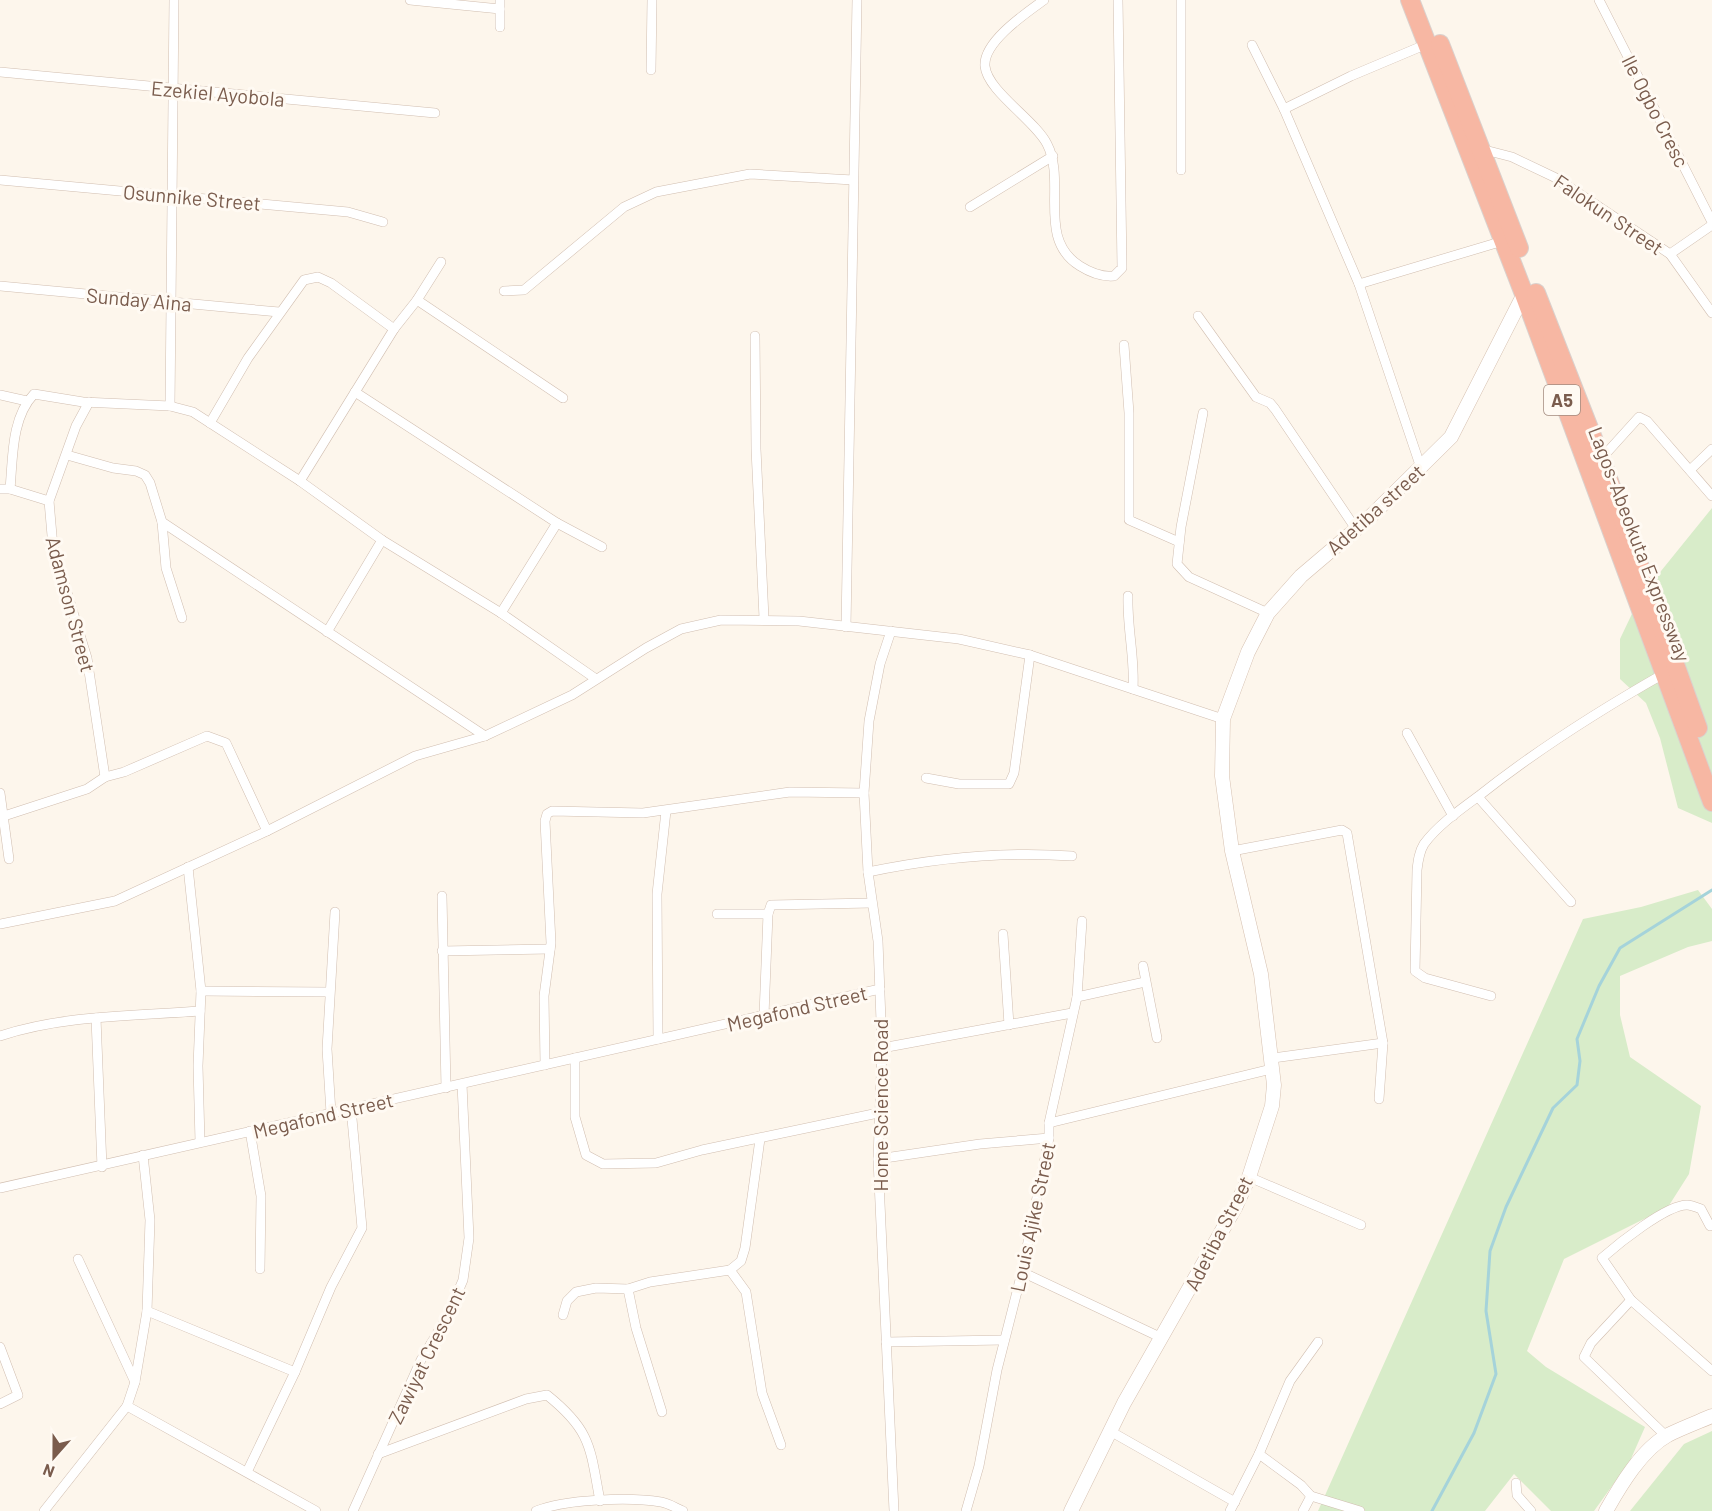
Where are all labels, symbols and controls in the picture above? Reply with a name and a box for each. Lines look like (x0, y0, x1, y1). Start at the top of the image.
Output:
street label: Ile Ogbo Cresc (1617, 51, 1695, 171)
street label: Ezekiel Ayobola (150, 75, 286, 111)
street label: Falokun Street (1550, 169, 1668, 259)
street label: Osunnike Street (122, 179, 262, 215)
street label: Sunday Aina (85, 282, 193, 316)
road number: A5 (1544, 385, 1580, 415)
street label: Lagos-Abeokuta Expressway (1584, 423, 1696, 665)
street label: Adetiba street (1321, 459, 1429, 559)
street label: Adamson Street (41, 534, 101, 674)
street label: Megafond Street (725, 980, 869, 1036)
street label: Home Science Road (868, 1019, 892, 1191)
street label: Megafond Street (251, 1087, 395, 1143)
street label: Louis Ajike Street (1004, 1140, 1060, 1294)
street label: Adetiba Street (1179, 1172, 1257, 1294)
street label: Zawiyat Crescent (382, 1283, 470, 1427)
north arrow (24, 1427, 84, 1487)
text: N (40, 1461, 57, 1482)

